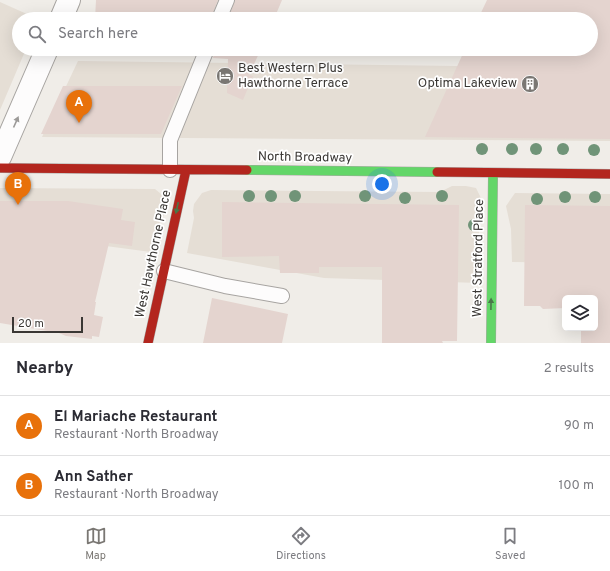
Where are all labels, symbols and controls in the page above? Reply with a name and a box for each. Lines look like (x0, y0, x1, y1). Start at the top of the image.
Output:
search box (12, 12, 598, 56)
icon: search (26, 23, 48, 45)
text: Search here (58, 25, 138, 44)
place label: Best Western Plus Hawthorne Terrace (238, 61, 348, 92)
hotel icon: Best Western Plus Hawthorne Terrace (215, 66, 235, 86)
building icon: Optima Lakeview (520, 74, 540, 94)
place label: Optima Lakeview (418, 76, 517, 92)
pin: A (66, 90, 92, 123)
one-way arrow (13, 115, 19, 127)
street label: North Broadway (258, 149, 353, 167)
pin: B (5, 172, 31, 205)
your location (372, 174, 392, 194)
street label: West Hawthorne Place (133, 189, 175, 319)
street label: West Stratford Place (470, 199, 488, 317)
one-way arrow (174, 202, 180, 214)
map controls (562, 295, 598, 331)
button: layers (562, 295, 598, 331)
one-way arrow (488, 297, 494, 310)
scale bar (12, 315, 83, 334)
text: 20 m (18, 317, 44, 331)
text: Nearby (16, 358, 73, 380)
text: 2 results (544, 361, 594, 377)
text: El Mariache Restaurant (54, 408, 218, 427)
text: A (24, 418, 34, 434)
text: 90 m (564, 418, 594, 434)
text: Restaurant · North Broadway (54, 427, 219, 443)
text: Ann Sather (54, 468, 133, 487)
text: B (25, 478, 33, 494)
text: 100 m (558, 478, 594, 494)
text: Restaurant · North Broadway (54, 487, 219, 503)
tab: Map (85, 525, 107, 563)
tab: Directions (276, 525, 326, 563)
tab: Saved (495, 525, 525, 563)

